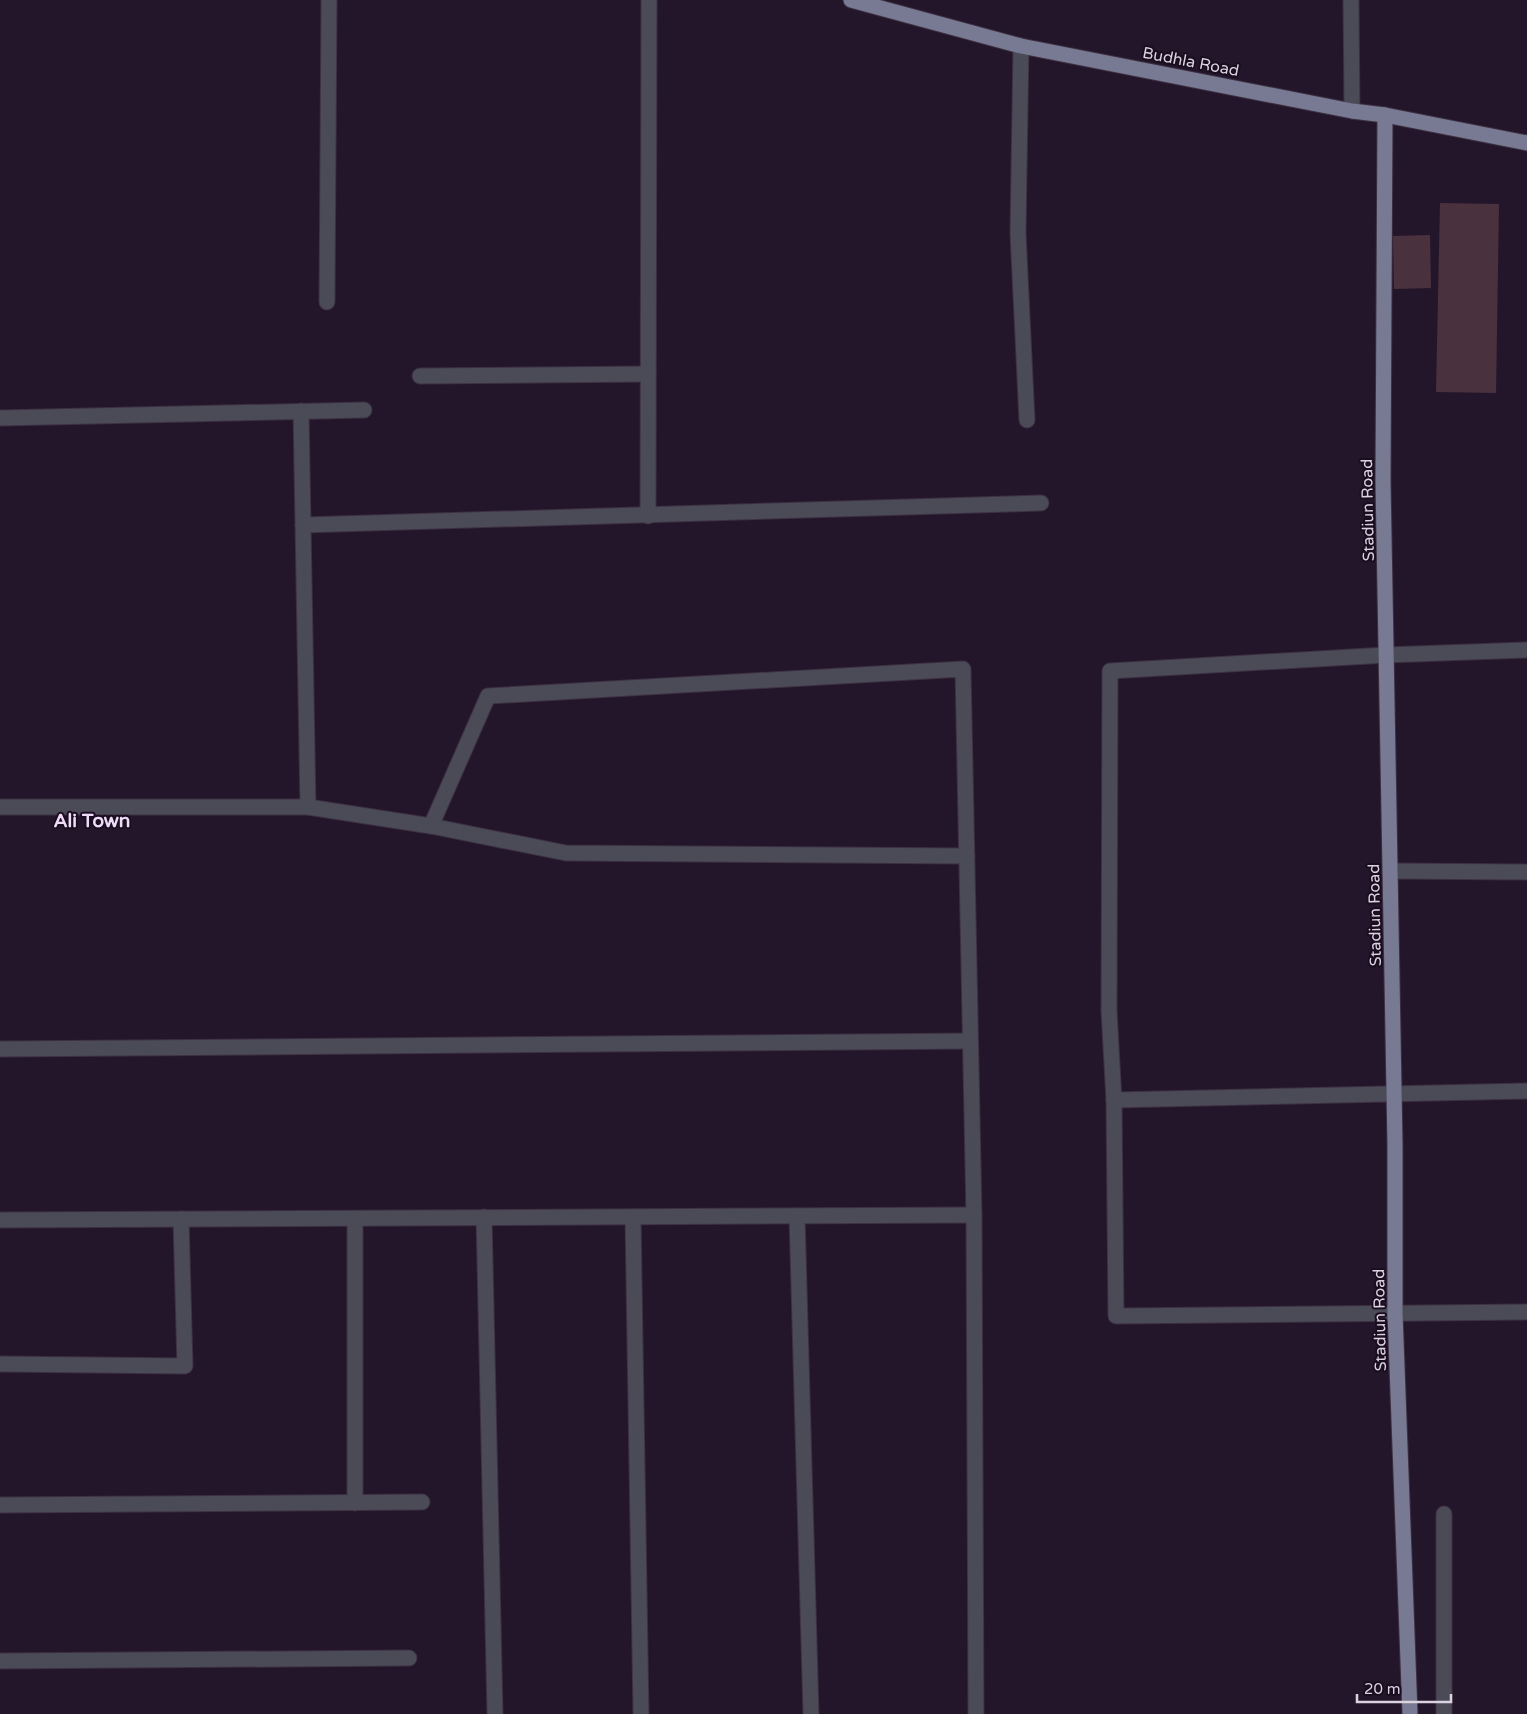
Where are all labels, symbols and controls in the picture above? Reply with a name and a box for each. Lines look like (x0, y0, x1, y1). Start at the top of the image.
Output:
street label: Budhla Road (1141, 43, 1241, 81)
street label: Stadiun Road (1357, 459, 1379, 561)
district label: Ali Town (54, 810, 130, 832)
street label: Stadiun Road (1364, 864, 1386, 966)
street label: Stadiun Road (1369, 1269, 1391, 1371)
scale bar (1357, 1672, 1451, 1704)
text: 20 m (1364, 1680, 1401, 1698)

